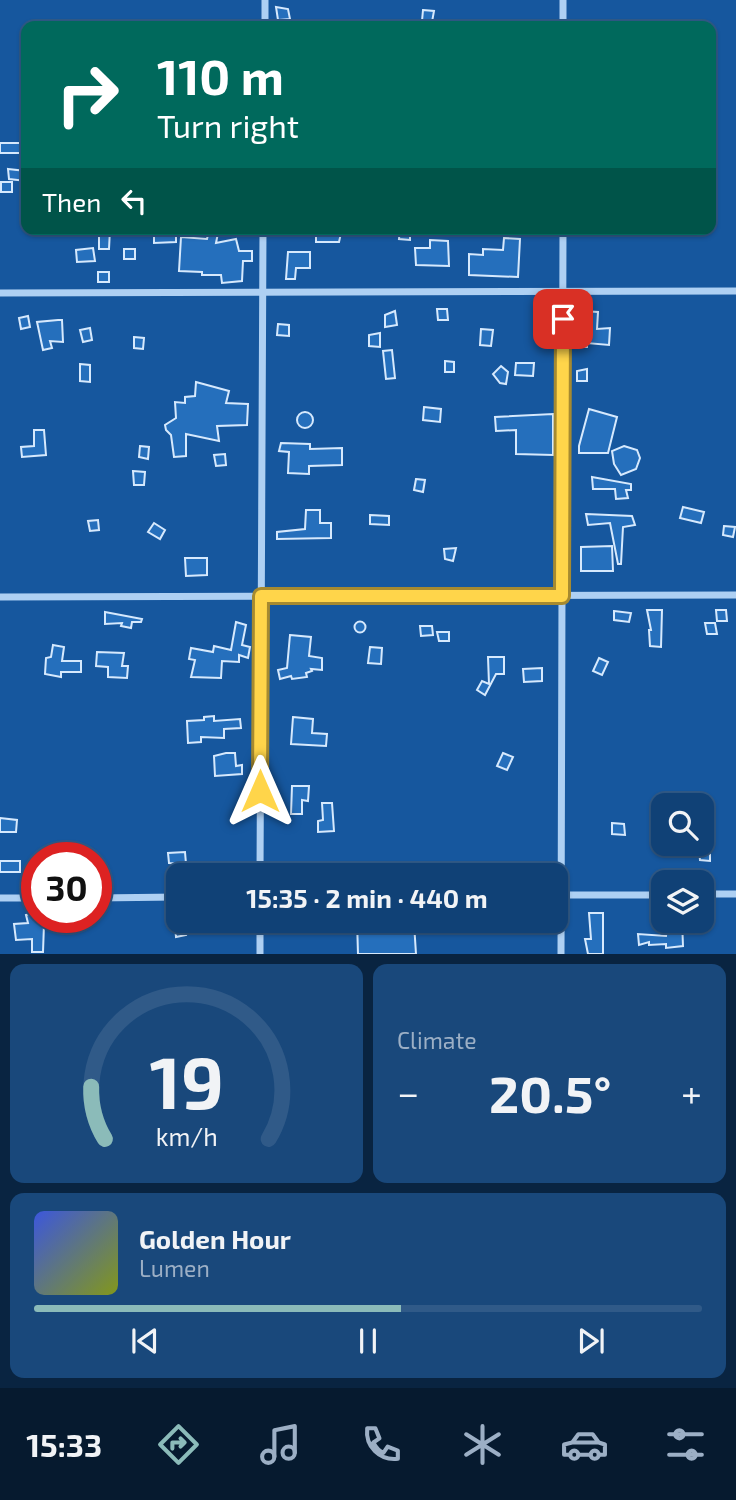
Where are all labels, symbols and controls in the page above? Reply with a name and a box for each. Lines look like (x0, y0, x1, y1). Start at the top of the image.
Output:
text: 110 m (157, 46, 284, 105)
icon: right (42, 49, 133, 140)
text: Turn right (157, 106, 299, 144)
icon: left (115, 182, 153, 220)
text: Then (42, 186, 101, 217)
pin (533, 289, 593, 349)
icon: arrive (544, 300, 582, 338)
position arrow (223, 754, 297, 828)
map controls (651, 793, 714, 933)
button: search (651, 793, 714, 856)
speed limit sign: 30 (21, 842, 112, 933)
button: layers (651, 870, 714, 933)
text: 15:35 · 2 min · 440 m (246, 882, 488, 913)
text: Climate (397, 1026, 477, 1054)
text: 19 (149, 1037, 224, 1125)
text: 20.5° (489, 1061, 611, 1123)
text: − (397, 1069, 419, 1115)
text: + (681, 1069, 702, 1115)
text: km/h (155, 1121, 218, 1151)
text: Golden Hour (139, 1223, 291, 1254)
text: Lumen (139, 1254, 210, 1282)
icon: previous (126, 1322, 164, 1360)
icon: pause (349, 1322, 387, 1360)
icon: next (572, 1322, 610, 1360)
icon: directions (154, 1420, 203, 1469)
icon: music (256, 1420, 305, 1469)
icon: phone (357, 1420, 406, 1469)
icon: climate (458, 1420, 507, 1469)
icon: car (560, 1420, 609, 1469)
icon: filters (661, 1420, 710, 1469)
text: 15:33 (26, 1425, 102, 1463)

